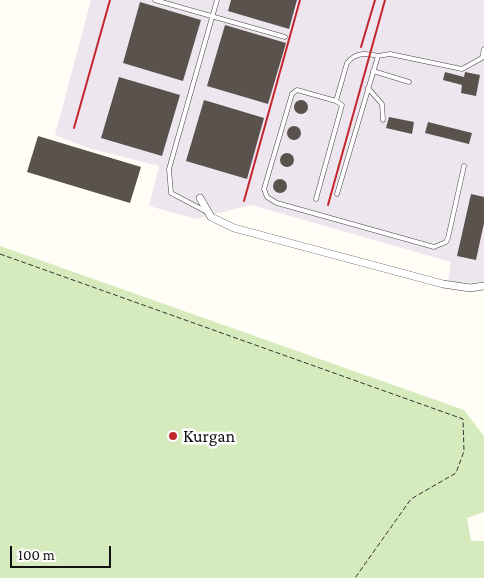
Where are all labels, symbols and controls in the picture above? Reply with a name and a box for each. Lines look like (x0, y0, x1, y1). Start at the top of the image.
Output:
place label: Kurgan (183, 425, 235, 447)
marker: Kurgan (167, 430, 179, 442)
scale bar (12, 536, 114, 568)
text: 100 m (18, 547, 55, 563)

